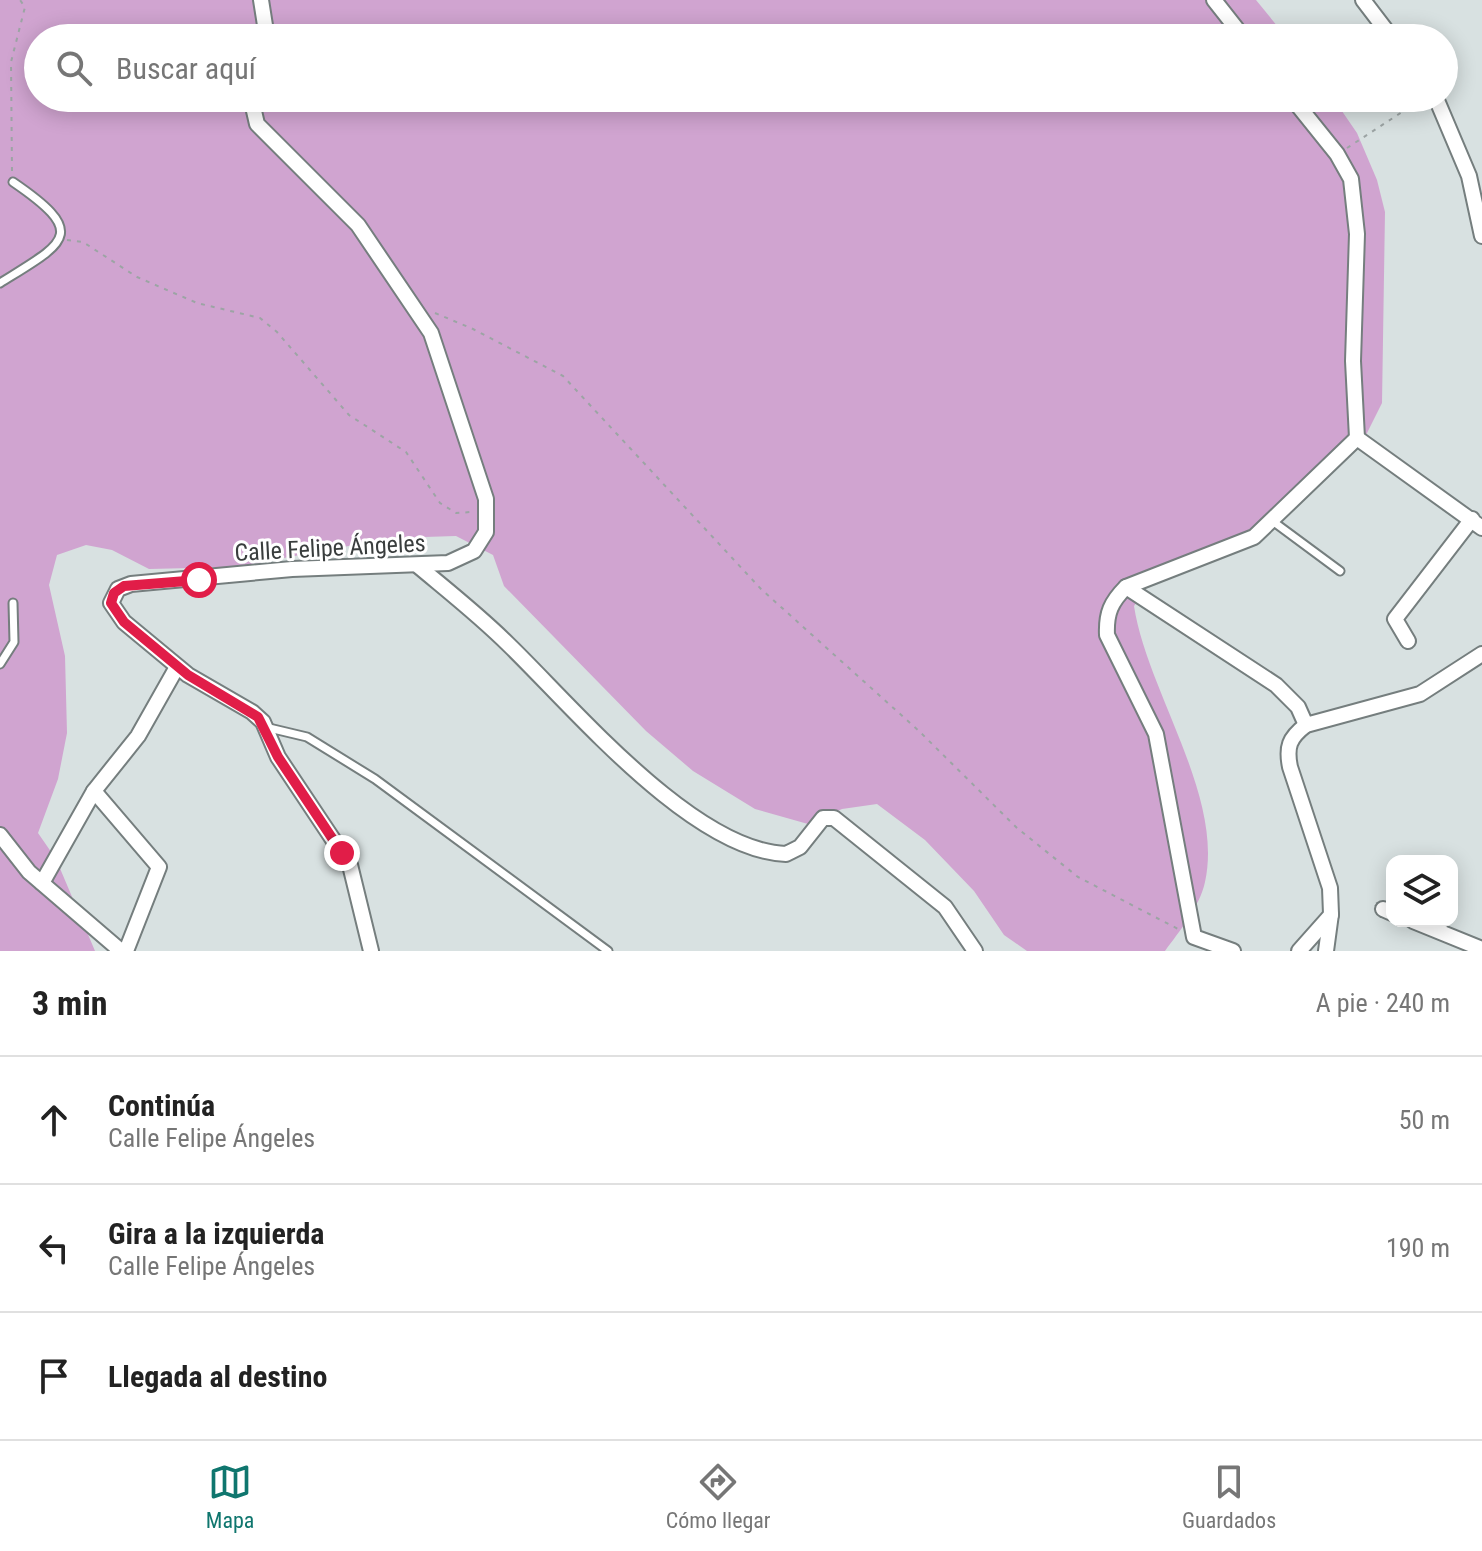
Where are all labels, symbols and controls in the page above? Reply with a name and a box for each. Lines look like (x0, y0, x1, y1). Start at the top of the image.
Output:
search box (24, 24, 1458, 112)
icon: search (52, 46, 96, 90)
text: Buscar aquí (116, 51, 256, 86)
street label: Calle Felipe Ángeles (234, 529, 426, 567)
route start (181, 562, 217, 598)
route end (324, 835, 360, 871)
map controls (1386, 855, 1458, 927)
button: layers (1386, 855, 1458, 927)
text: 3 min (32, 983, 108, 1023)
text: A pie · 240 m (1316, 988, 1450, 1018)
text: Continúa (108, 1088, 215, 1123)
icon: ahead (32, 1098, 76, 1142)
text: 50 m (1399, 1105, 1450, 1135)
text: Calle Felipe Ángeles (108, 1123, 315, 1153)
text: Gira a la izquierda (108, 1216, 324, 1251)
icon: left (32, 1226, 76, 1270)
text: 190 m (1386, 1233, 1450, 1263)
text: Calle Felipe Ángeles (108, 1251, 315, 1281)
icon: arrive (32, 1354, 76, 1398)
text: Llegada al destino (108, 1359, 327, 1394)
tab: Mapa (206, 1460, 254, 1533)
tab: Cómo llegar (666, 1460, 771, 1533)
tab: Guardados (1182, 1460, 1276, 1533)

